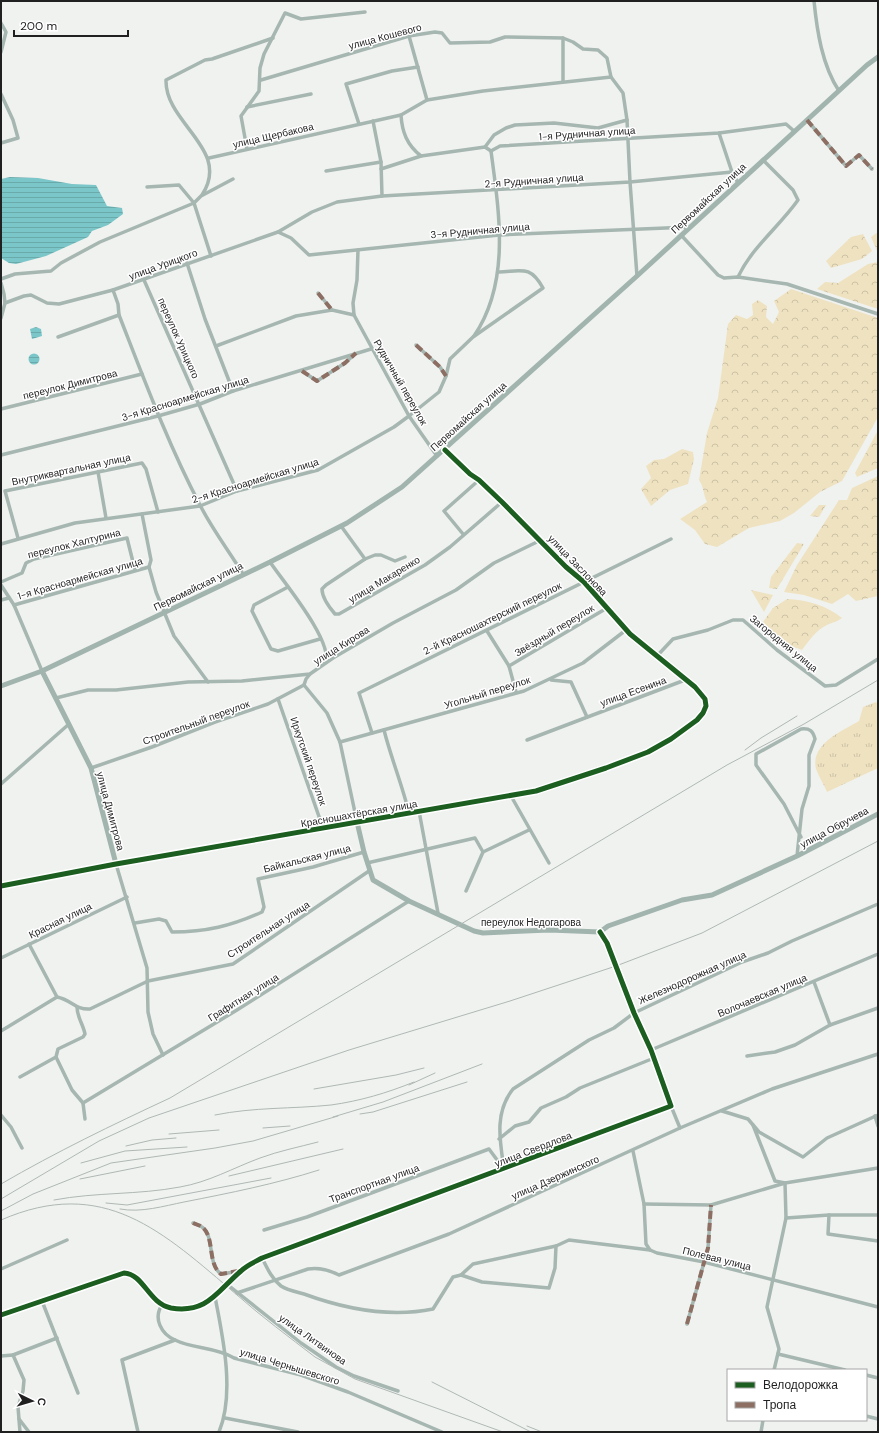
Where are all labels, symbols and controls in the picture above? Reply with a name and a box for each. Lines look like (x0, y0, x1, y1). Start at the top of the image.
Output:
scale bar (14, 12, 128, 38)
text: 200 m (20, 18, 57, 34)
street label: улица Кошевого (347, 20, 423, 52)
street label: улица Щербакова (231, 120, 315, 151)
street label: 1-я Рудничная улица (538, 124, 636, 143)
street label: Первомайская улица (668, 160, 749, 236)
street label: 2-я Рудничная улица (484, 171, 584, 190)
street label: 3-я Рудничная улица (430, 220, 531, 241)
street label: улица Урицкого (127, 246, 200, 283)
street label: переулок Урицкого (155, 296, 202, 381)
street label: Рудничный переулок (371, 337, 431, 428)
street label: переулок Димитрова (22, 366, 119, 402)
street label: 3-я Красноармейская улица (120, 373, 251, 424)
street label: Первомайская улица (428, 379, 509, 454)
street label: Внутриквартальная улица (11, 450, 132, 488)
street label: 2-я Красноармейская улица (190, 455, 321, 506)
street label: переулок Халтурина (26, 526, 122, 561)
street label: улица Заслонова (545, 532, 610, 599)
street label: улица Макаренко (346, 553, 423, 606)
street label: 1-я Красноармейская улица (16, 554, 145, 603)
street label: Первомайская улица (151, 559, 245, 614)
street label: 2-й Красношахтерский переулок (421, 579, 564, 658)
street label: Звёздный переулок (512, 601, 597, 659)
street label: Загородняя улица (747, 612, 821, 675)
street label: улица Кирова (311, 623, 372, 668)
street label: Угольный переулок (443, 673, 532, 712)
street label: улица Есенина (598, 673, 668, 709)
street label: Строительный переулок (141, 697, 252, 748)
street label: Иркутский переулок (287, 715, 330, 808)
street label: улица Димитрова (94, 770, 127, 853)
street label: Красношахтёрская улица (300, 797, 419, 830)
street label: улица Обручева (798, 804, 871, 851)
street label: Байкальская улица (262, 841, 353, 876)
street label: Строительная улица (225, 898, 312, 961)
street label: Красная улица (27, 899, 94, 941)
street label: переулок Недогарова (481, 916, 582, 929)
street label: Железнодорожная улица (636, 948, 749, 1007)
street label: Графитная улица (205, 970, 281, 1024)
street label: Волочаевская улица (716, 971, 809, 1020)
street label: улица Свердлова (493, 1129, 574, 1170)
street label: улица Дзержинского (509, 1152, 601, 1203)
street label: Транспортная улица (327, 1161, 421, 1206)
street label: Полевая улица (681, 1244, 753, 1273)
street label: улица Литвинова (276, 1311, 349, 1368)
street label: улица Чернышевского (238, 1345, 342, 1388)
legend (727, 1369, 867, 1421)
text: Велодорожка (763, 1377, 838, 1393)
north arrow (12, 1381, 52, 1421)
text: С (35, 1397, 49, 1406)
text: Тропа (763, 1397, 797, 1413)

